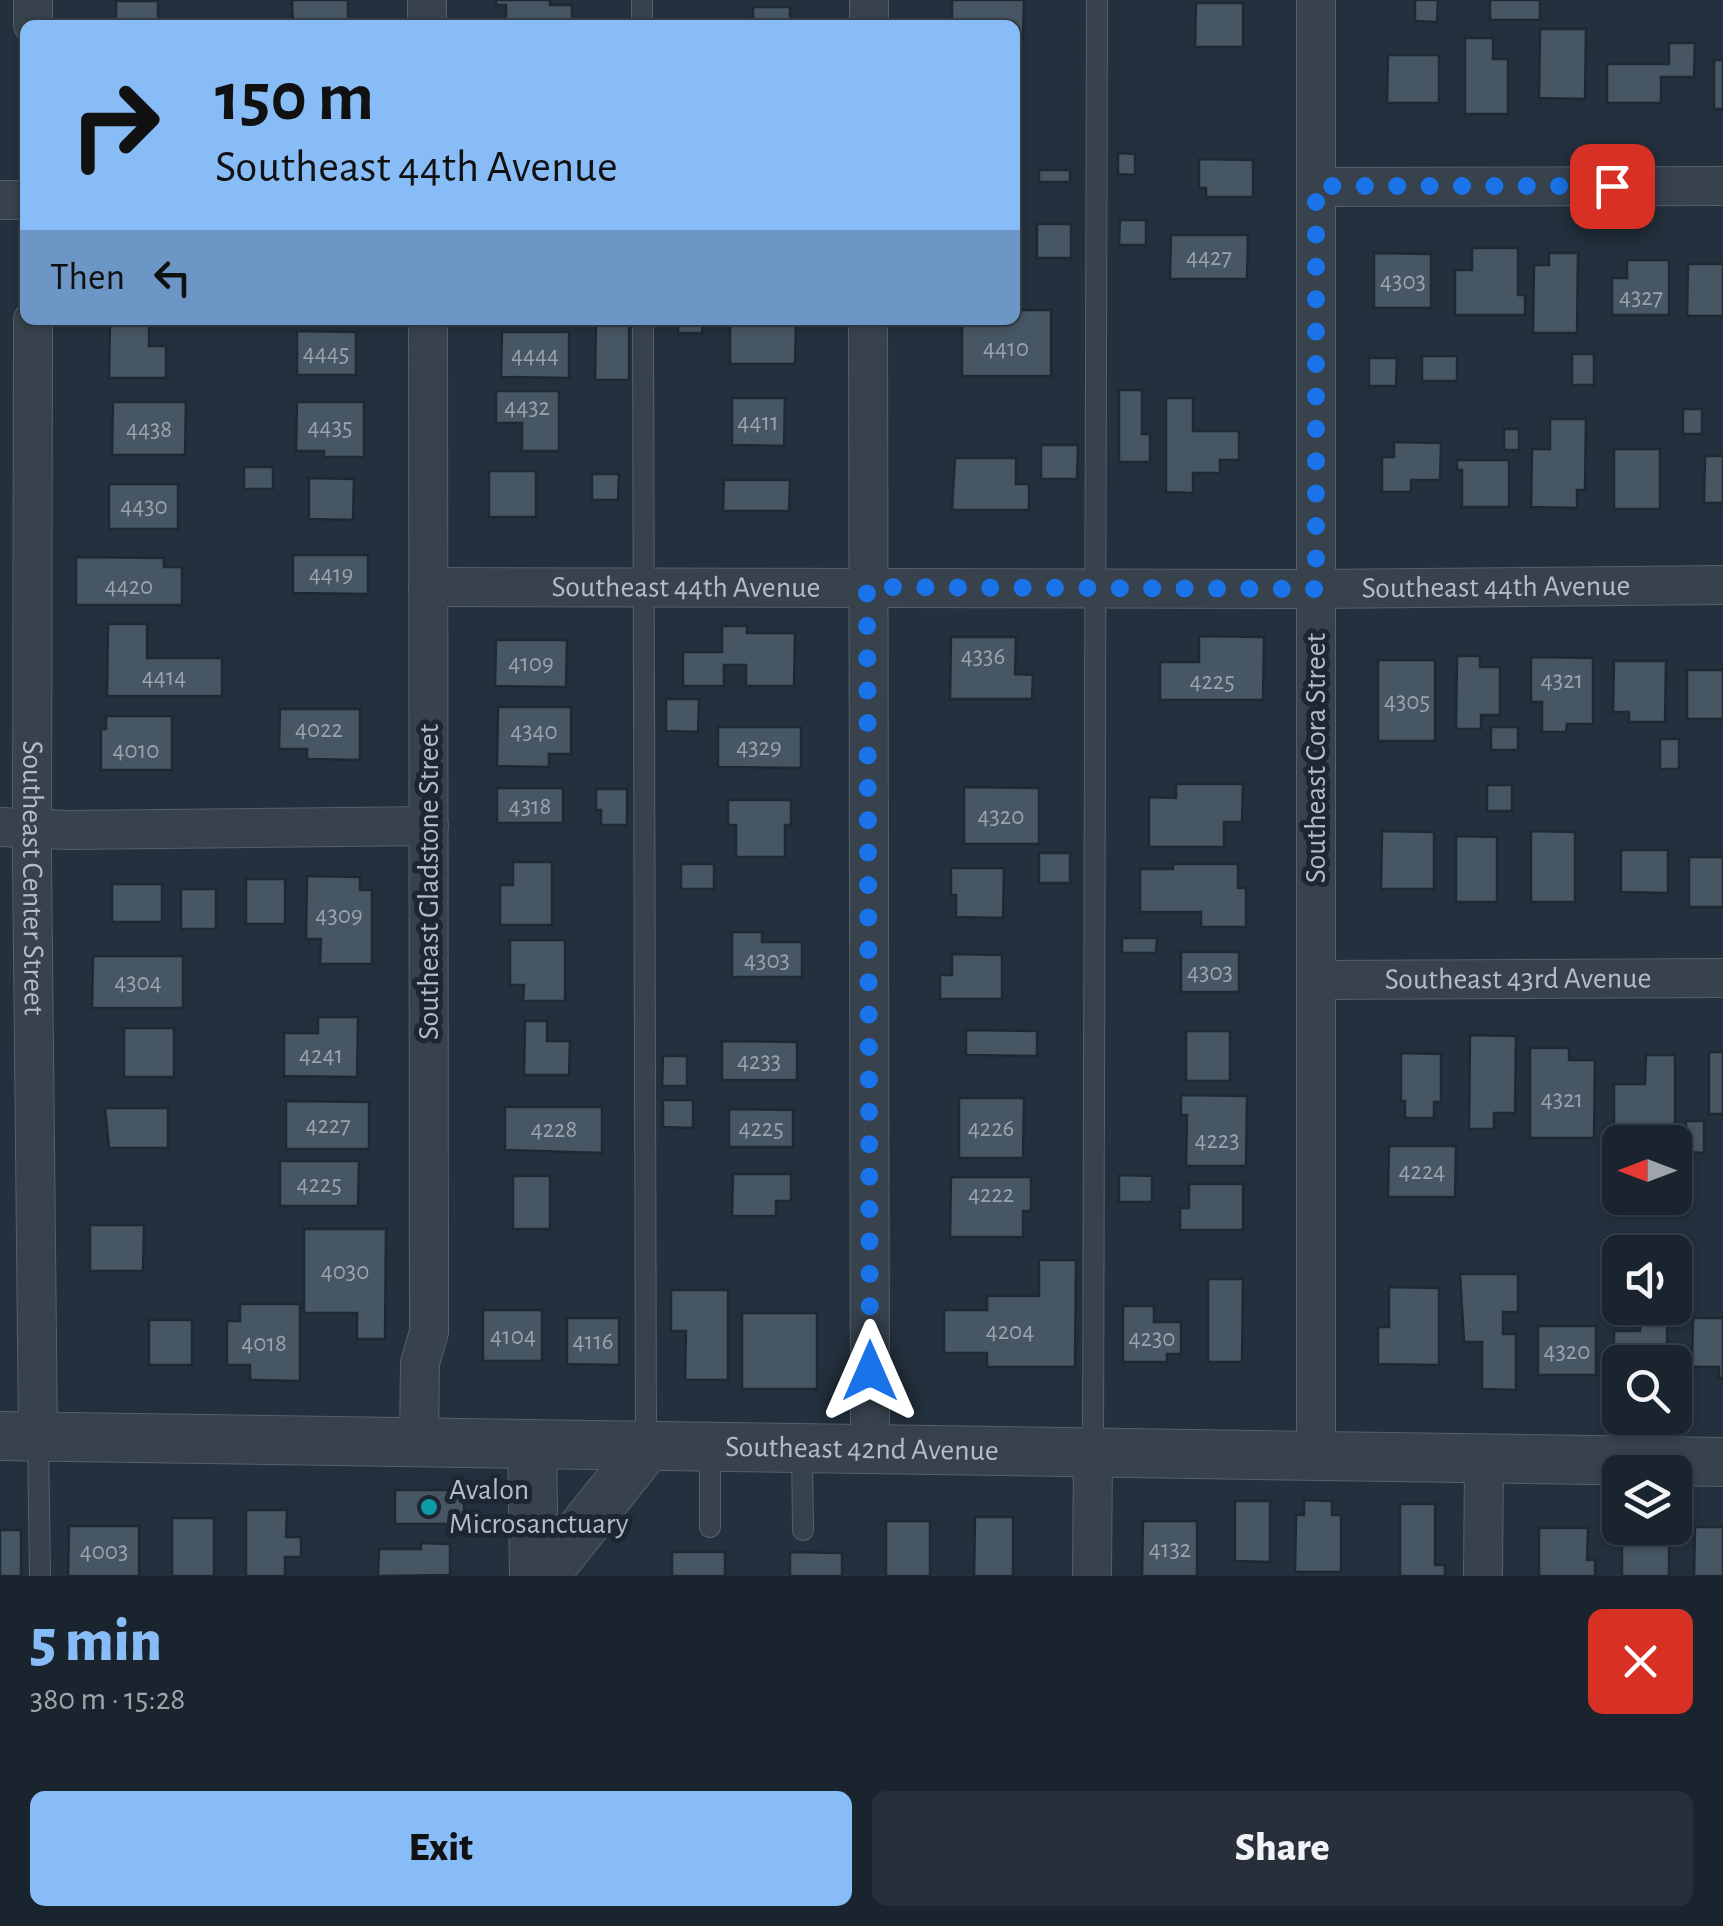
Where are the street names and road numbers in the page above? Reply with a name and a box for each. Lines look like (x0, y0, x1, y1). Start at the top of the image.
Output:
street label: Southeast 44th Avenue (1362, 571, 1630, 604)
street label: Southeast 44th Avenue (552, 572, 820, 603)
street label: Southeast Cora Street (1301, 632, 1331, 883)
street label: Southeast Gladstone Street (414, 724, 444, 1040)
street label: Southeast Center Street (17, 741, 49, 1016)
street label: Southeast 43rd Avenue (1385, 963, 1651, 995)
street label: Southeast 42nd Avenue (725, 1432, 999, 1466)

